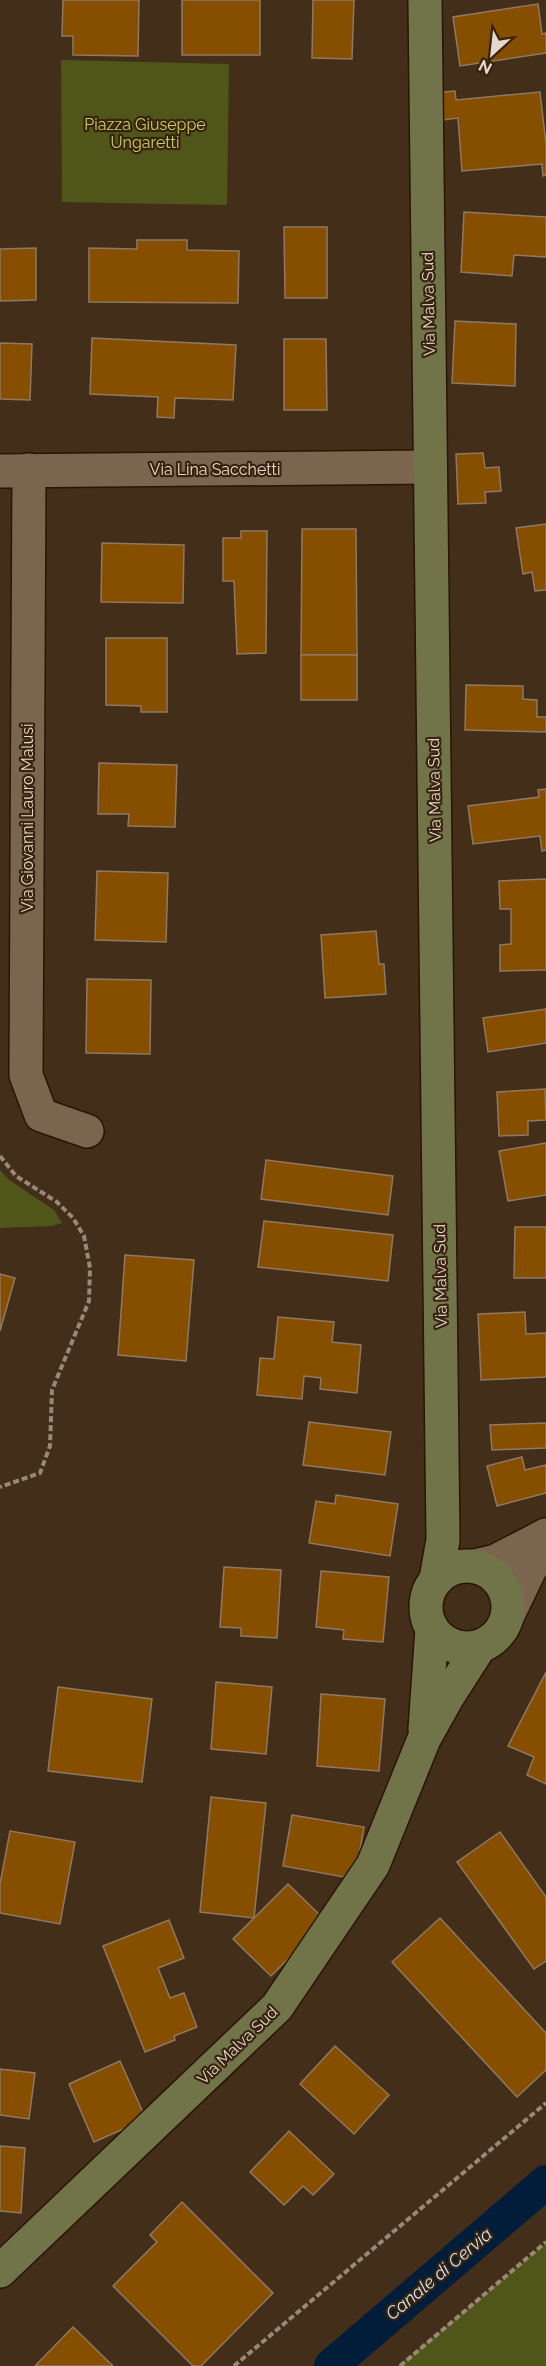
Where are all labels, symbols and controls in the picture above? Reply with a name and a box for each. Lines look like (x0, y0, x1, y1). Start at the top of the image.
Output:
north arrow (462, 24, 522, 84)
text: N (476, 56, 495, 78)
park label: Piazza Giuseppe Ungaretti (84, 115, 206, 152)
street label: Via Malva Sud (418, 252, 439, 356)
street label: Via Lina Sacchetti (150, 460, 280, 479)
street label: Via Giovanni Lauro Malusi (18, 724, 37, 912)
street label: Via Malva Sud (424, 738, 445, 842)
street label: Via Malva Sud (430, 1224, 451, 1328)
street label: Via Malva Sud (193, 2002, 281, 2088)
water label: Canale di Cervia (381, 2223, 496, 2324)

